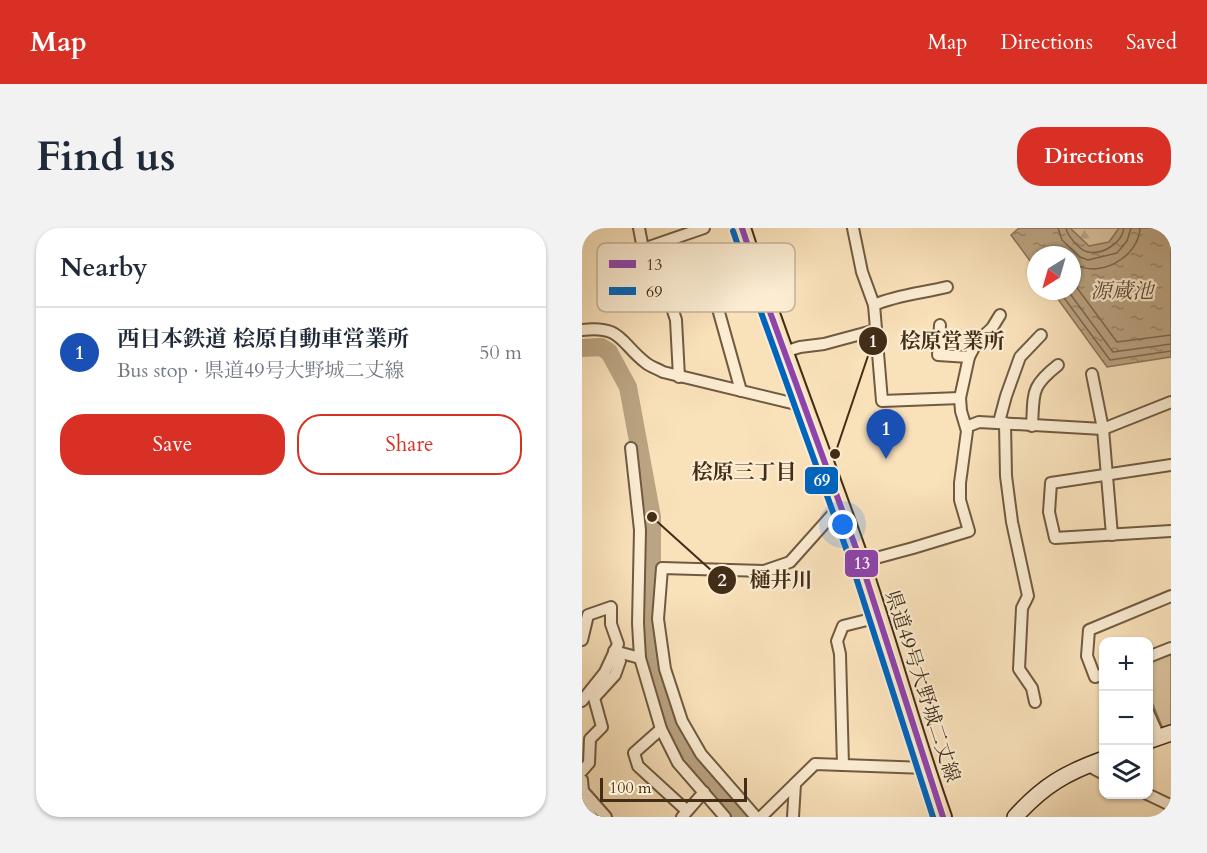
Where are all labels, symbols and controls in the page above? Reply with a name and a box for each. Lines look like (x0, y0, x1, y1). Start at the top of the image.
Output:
text: Map (30, 23, 87, 61)
text: Map (927, 28, 967, 57)
text: Directions (1000, 28, 1093, 57)
text: Saved (1126, 28, 1177, 57)
button: Directions (1017, 127, 1171, 186)
text: Find us (36, 128, 176, 185)
legend (597, 243, 795, 312)
north arrow (1027, 246, 1081, 300)
text: Nearby (60, 250, 148, 285)
text: 13 (646, 254, 662, 276)
water label: 源蔵池 (1091, 277, 1155, 306)
text: 69 (646, 281, 662, 303)
callout: 桧原営業所 (858, 321, 1017, 360)
text: 西日本鉄道 桧原自動車営業所 (117, 324, 409, 354)
text: 桧原営業所 (900, 327, 1005, 356)
text: 1 (868, 329, 878, 354)
text: 1 (74, 339, 85, 366)
text: 50 m (479, 339, 522, 366)
text: Bus stop · 県道49号大野城二丈線 (117, 357, 404, 384)
pin: 1 (866, 410, 906, 459)
button: Save (60, 414, 285, 475)
button: Share (297, 414, 522, 475)
district label: 桧原三丁目 (692, 458, 797, 487)
line badge: 69 (804, 466, 839, 495)
text: 69 (814, 470, 830, 492)
your location (828, 510, 857, 539)
line badge: 13 (844, 549, 879, 578)
text: 13 (854, 553, 870, 575)
callout: 樋井川 (707, 560, 824, 599)
text: 樋井川 (750, 566, 813, 595)
text: 2 (717, 568, 727, 593)
street label: 県道49号大野城二丈線 (879, 587, 966, 786)
map controls (1099, 637, 1153, 799)
button: + (1099, 637, 1153, 691)
button: − (1099, 691, 1153, 745)
button: layers (1099, 745, 1153, 799)
scale bar (600, 775, 747, 802)
text: 100 m (609, 777, 651, 799)

